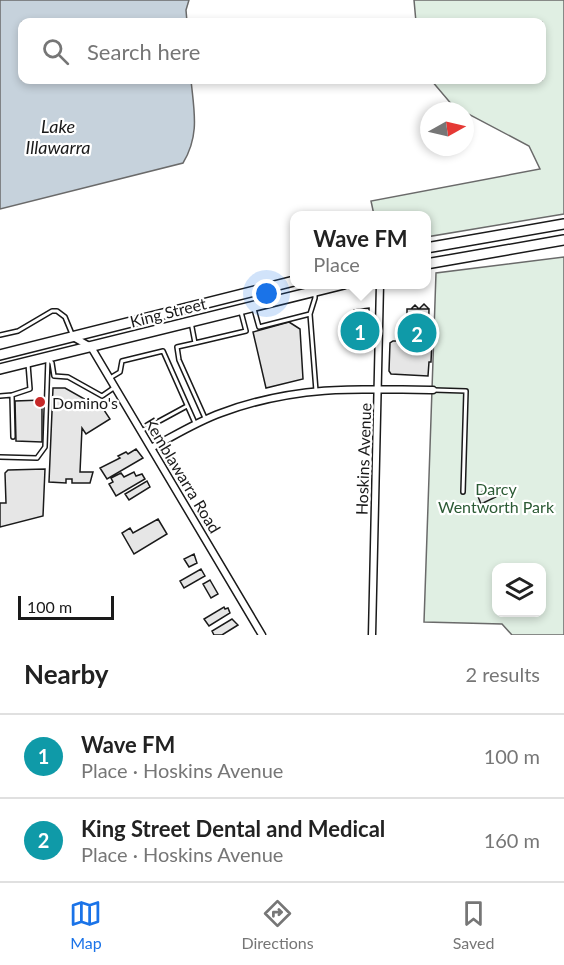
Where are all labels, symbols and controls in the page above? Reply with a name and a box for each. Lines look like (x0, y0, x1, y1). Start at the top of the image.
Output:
search box (18, 18, 546, 84)
icon: search (39, 35, 72, 68)
text: Search here (87, 38, 200, 65)
north arrow (420, 102, 474, 156)
water label: Lake Illawarra (25, 115, 91, 158)
popup (290, 211, 431, 289)
text: Wave FM (313, 225, 408, 252)
text: Place (313, 252, 360, 276)
your location (252, 279, 281, 308)
street label: King Street (128, 293, 208, 331)
pin: 1 (340, 308, 380, 354)
pin: 2 (398, 310, 436, 356)
place label: Domino's (52, 393, 118, 412)
marker: Domino's (33, 395, 47, 409)
street label: Hoskins Avenue (352, 403, 374, 515)
street label: Kemblawarra Road (141, 414, 225, 536)
park label: Darcy Wentworth Park (438, 479, 555, 516)
map controls (492, 563, 546, 617)
button: layers (492, 563, 546, 617)
scale bar (18, 593, 114, 620)
text: 100 m (27, 597, 72, 616)
text: Nearby (24, 658, 109, 690)
text: 2 results (465, 662, 540, 686)
text: Wave FM (81, 731, 175, 758)
text: 1 (38, 744, 49, 768)
text: 100 m (484, 744, 540, 768)
text: Place · Hoskins Avenue (81, 758, 283, 782)
text: King Street Dental and Medical (81, 815, 385, 842)
text: 2 (38, 828, 49, 852)
text: 160 m (484, 828, 540, 852)
text: Place · Hoskins Avenue (81, 842, 283, 866)
tab: Map (69, 897, 102, 952)
tab: Directions (241, 897, 314, 952)
tab: Saved (453, 897, 494, 952)

